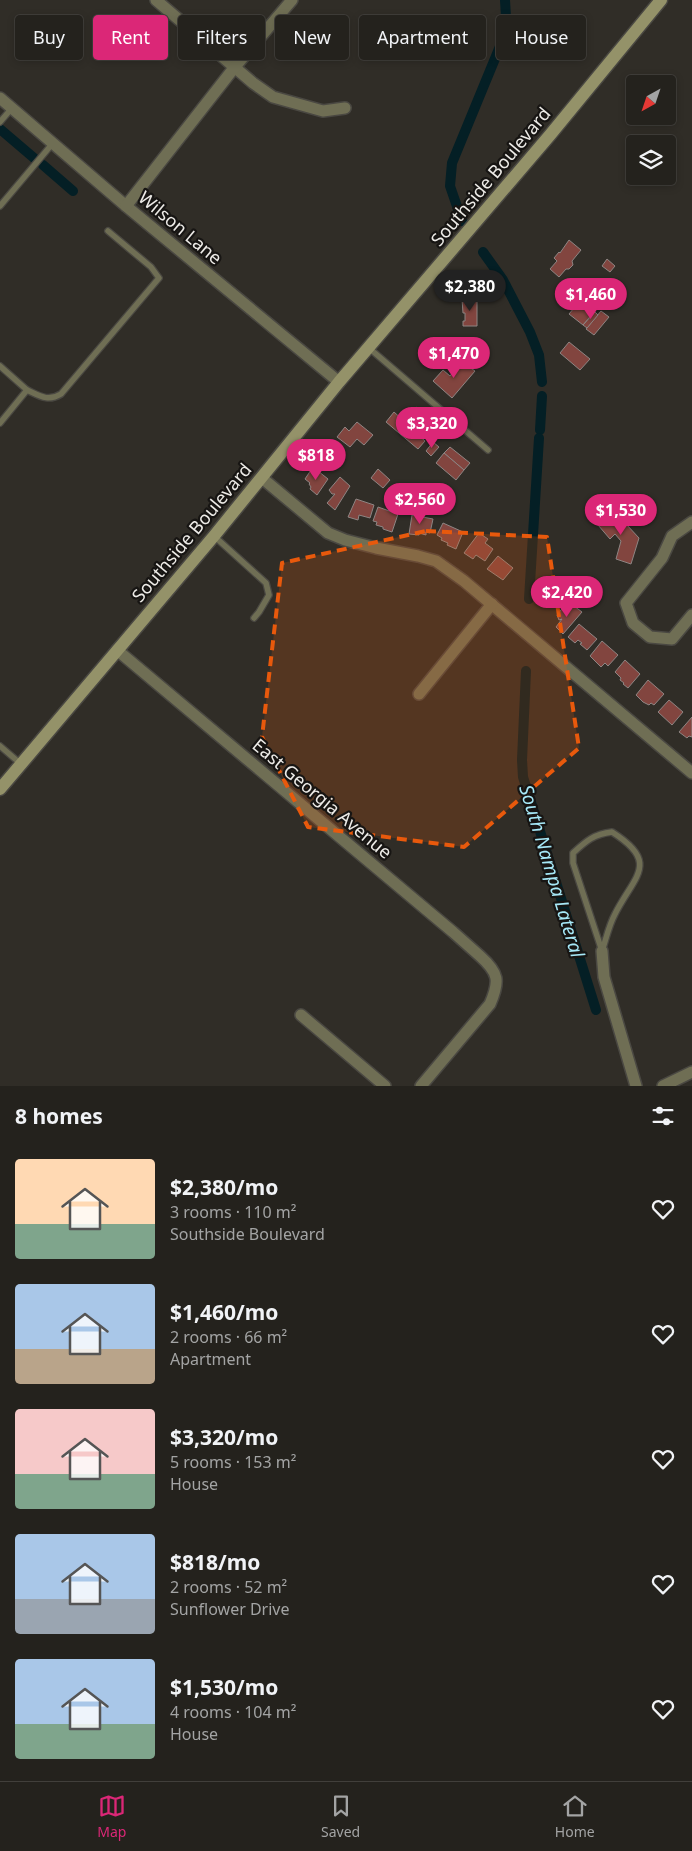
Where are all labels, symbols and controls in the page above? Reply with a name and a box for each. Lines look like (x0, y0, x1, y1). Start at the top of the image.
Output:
chip: Buy (15, 15, 83, 60)
chip: Rent (93, 15, 168, 60)
chip: Filters (178, 15, 265, 60)
chip: New (275, 15, 349, 60)
chip: Apartment (359, 15, 486, 60)
chip: House (496, 15, 586, 60)
north arrow (626, 75, 676, 125)
map controls (626, 75, 676, 185)
street label: Southside Boulevard (425, 102, 555, 251)
button: layers (626, 135, 676, 185)
street label: Wilson Lane (134, 185, 227, 269)
pin: $2,380 (429, 270, 511, 312)
text: $2,380 (445, 275, 495, 297)
pin: $1,460 (550, 278, 632, 320)
text: $1,460 (566, 283, 616, 305)
pin: $1,470 (413, 336, 495, 379)
text: $1,470 (429, 342, 479, 364)
pin: $3,320 (391, 406, 473, 449)
text: $3,320 (407, 412, 457, 434)
pin: $818 (286, 438, 346, 481)
text: $818 (298, 444, 334, 466)
street label: Southside Boulevard (126, 458, 256, 607)
pin: $2,560 (379, 482, 461, 525)
text: $2,560 (395, 488, 445, 510)
pin: $1,530 (580, 494, 662, 536)
text: $1,530 (596, 499, 646, 521)
pin: $2,420 (526, 576, 608, 618)
text: $2,420 (542, 581, 592, 603)
street label: East Georgia Avenue (248, 733, 397, 864)
water label: South Nampa Lateral (513, 781, 591, 962)
text: 8 homes (15, 1102, 103, 1130)
icon: filters (649, 1102, 677, 1130)
text: $2,380/mo (170, 1173, 278, 1201)
icon: home (55, 1179, 115, 1239)
icon: heart (649, 1195, 677, 1223)
text: 3 rooms · 110 m² (170, 1201, 296, 1223)
text: Southside Boulevard (170, 1223, 325, 1245)
text: $1,460/mo (170, 1298, 278, 1326)
icon: home (55, 1304, 115, 1364)
icon: heart (649, 1320, 677, 1348)
text: 2 rooms · 66 m² (170, 1326, 287, 1348)
text: Apartment (170, 1348, 251, 1370)
text: $3,320/mo (170, 1423, 278, 1451)
icon: home (55, 1429, 115, 1489)
icon: heart (649, 1445, 677, 1473)
text: 5 rooms · 153 m² (170, 1451, 296, 1473)
text: House (170, 1473, 218, 1495)
text: $818/mo (170, 1548, 260, 1576)
icon: home (55, 1554, 115, 1614)
icon: heart (649, 1570, 677, 1598)
text: 2 rooms · 52 m² (170, 1576, 287, 1598)
text: Sunflower Drive (170, 1598, 290, 1620)
text: $1,530/mo (170, 1673, 278, 1701)
icon: home (55, 1679, 115, 1739)
icon: heart (649, 1695, 677, 1723)
text: 4 rooms · 104 m² (170, 1701, 296, 1723)
text: House (170, 1723, 218, 1745)
tab: Map (97, 1792, 126, 1841)
tab: Saved (321, 1792, 360, 1841)
tab: Home (555, 1792, 595, 1841)

